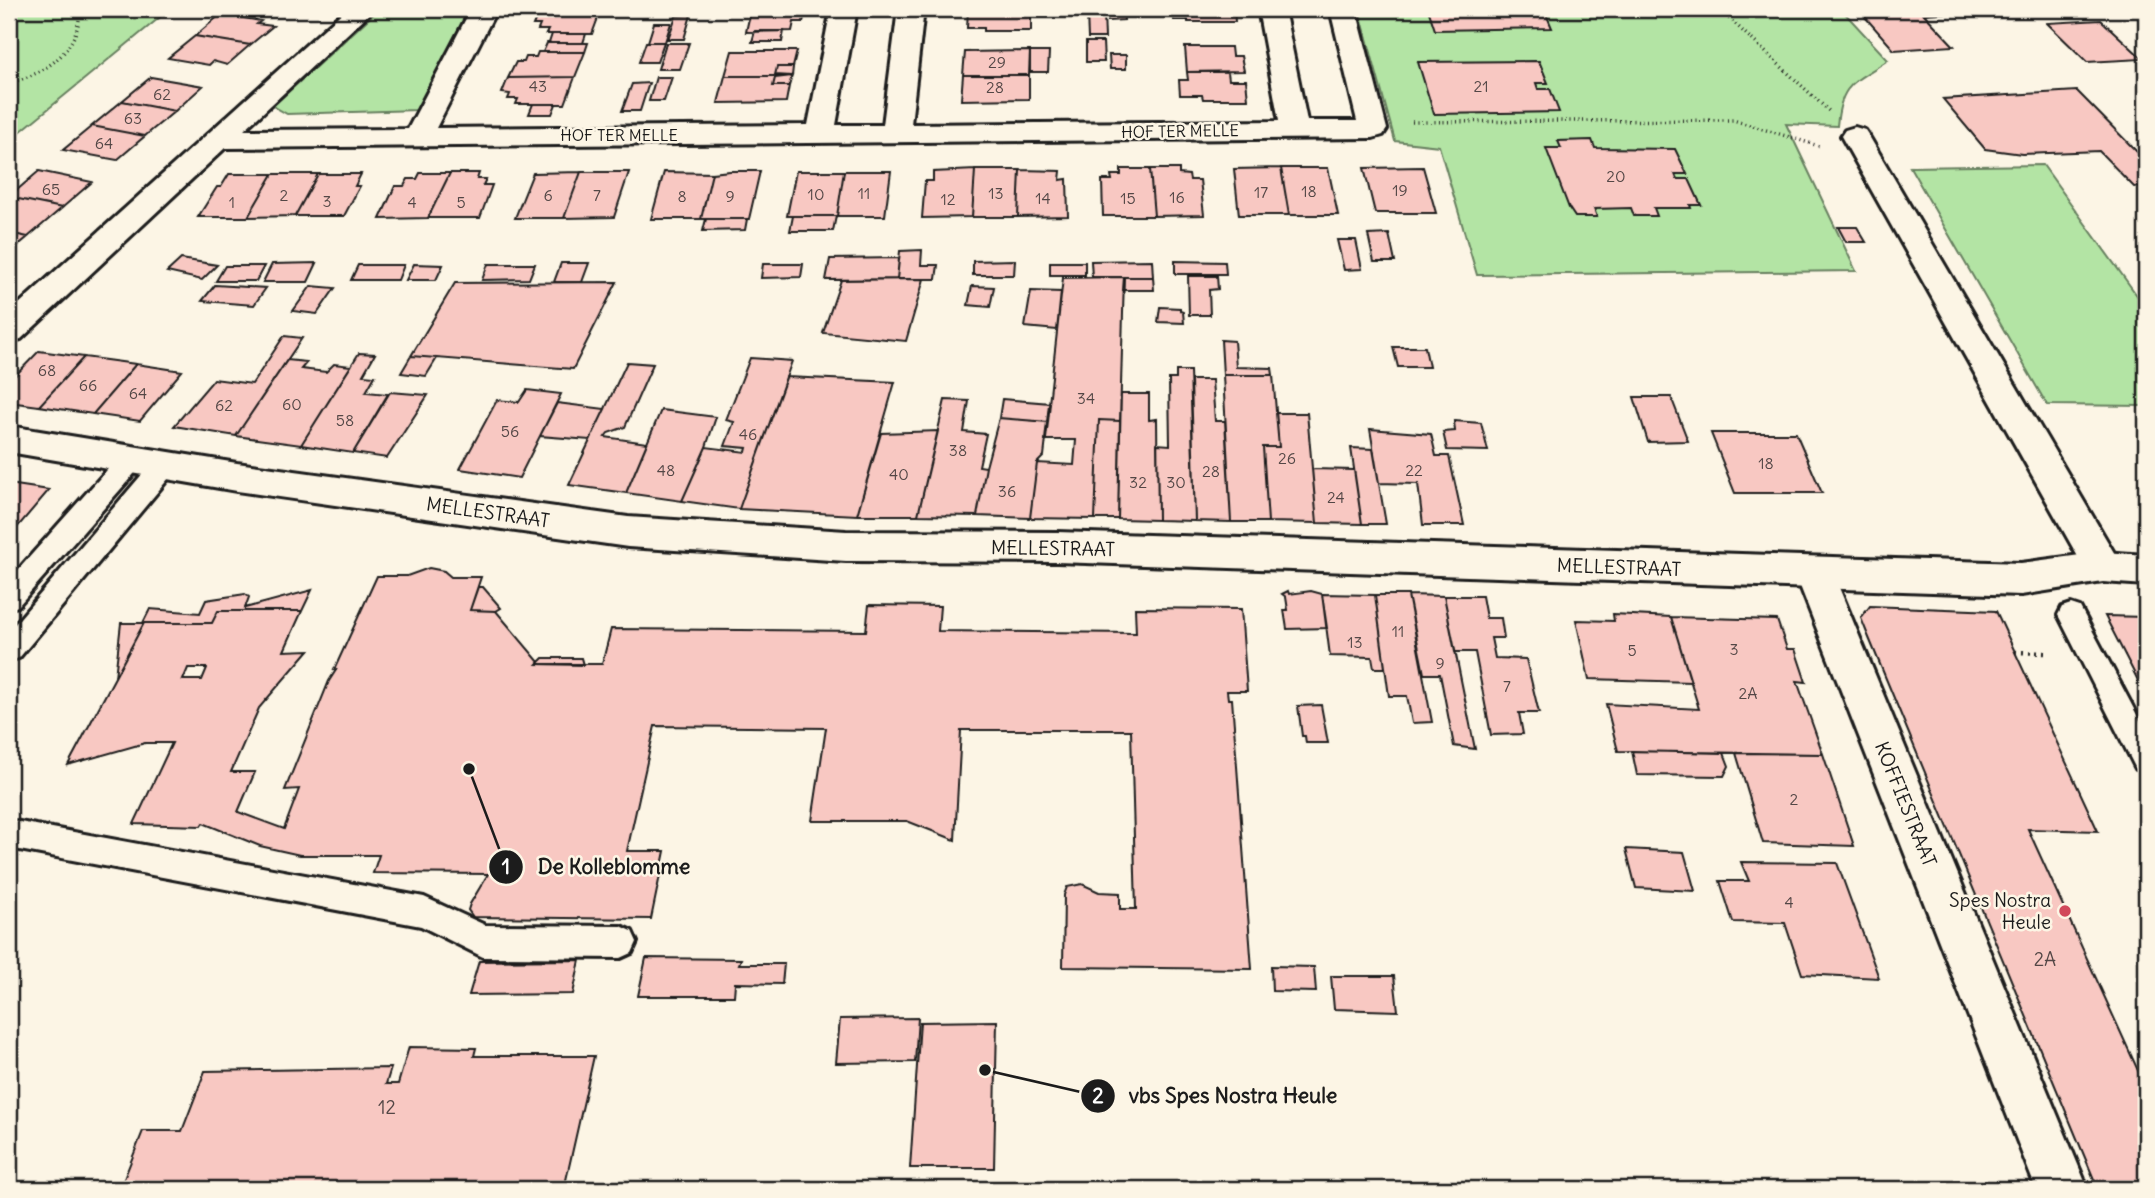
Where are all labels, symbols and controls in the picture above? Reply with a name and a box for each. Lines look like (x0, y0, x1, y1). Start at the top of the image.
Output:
house number: 29 (988, 52, 1006, 72)
house number: 43 (529, 76, 547, 96)
house number: 21 (1473, 76, 1489, 96)
house number: 28 (986, 77, 1004, 97)
house number: 62 (153, 84, 171, 104)
house number: 63 (124, 108, 142, 128)
street label: HOF TER MELLE (1121, 120, 1239, 142)
street label: HOF TER MELLE (560, 125, 678, 145)
house number: 64 (95, 133, 113, 153)
house number: 20 (1606, 166, 1626, 186)
house number: 65 (42, 179, 60, 199)
house number: 19 (1392, 180, 1408, 200)
house number: 18 (1301, 181, 1317, 201)
house number: 17 (1254, 182, 1268, 202)
house number: 11 (858, 183, 870, 203)
house number: 13 (988, 183, 1004, 203)
house number: 10 (808, 184, 824, 204)
house number: 2 (280, 185, 289, 205)
house number: 6 (543, 185, 553, 205)
house number: 7 (593, 185, 601, 205)
house number: 8 (677, 186, 687, 206)
house number: 9 (725, 186, 735, 206)
house number: 16 (1169, 187, 1185, 207)
house number: 14 (1035, 188, 1051, 208)
house number: 15 (1120, 188, 1136, 208)
house number: 12 (940, 189, 956, 209)
house number: 3 (322, 191, 332, 211)
house number: 1 (229, 192, 235, 212)
house number: 4 (407, 192, 417, 212)
house number: 5 (456, 192, 466, 212)
house number: 68 (38, 360, 56, 380)
house number: 66 (79, 375, 97, 395)
house number: 64 (129, 383, 147, 403)
house number: 34 (1077, 388, 1095, 408)
house number: 60 (282, 394, 302, 414)
house number: 62 (215, 395, 233, 415)
house number: 58 (336, 410, 354, 430)
house number: 56 (501, 421, 519, 441)
house number: 46 (739, 424, 757, 444)
house number: 38 (949, 440, 967, 460)
house number: 26 (1278, 448, 1296, 468)
house number: 18 (1758, 453, 1774, 473)
house number: 48 (657, 460, 675, 480)
house number: 22 (1405, 460, 1423, 480)
house number: 28 (1202, 461, 1220, 481)
house number: 40 (889, 464, 909, 484)
house number: 32 (1129, 472, 1147, 492)
house number: 30 (1166, 472, 1186, 492)
house number: 36 (998, 481, 1016, 501)
house number: 24 (1327, 487, 1345, 507)
street label: MELLESTRAAT (425, 491, 551, 533)
street label: MELLESTRAAT (991, 535, 1115, 561)
street label: MELLESTRAAT (1556, 553, 1682, 581)
house number: 11 (1392, 621, 1404, 641)
house number: 13 (1347, 632, 1363, 652)
house number: 3 (1729, 639, 1739, 659)
house number: 5 (1627, 640, 1637, 660)
house number: 9 (1435, 653, 1445, 673)
house number: 7 (1503, 676, 1511, 696)
house number: 2A (1738, 683, 1758, 703)
street label: KOFFIESTRAAT (1870, 738, 1942, 870)
house number: 2 (1790, 789, 1799, 809)
callout: De Kolleblomme (489, 846, 705, 888)
text: 1 (502, 853, 510, 880)
text: De Kolleblomme (538, 853, 690, 880)
place label: Spes Nostra Heule (1949, 888, 2051, 934)
house number: 4 (1784, 892, 1794, 912)
marker: Spes Nostra Heule (2057, 903, 2073, 919)
house number: 2A (2034, 947, 2056, 971)
callout: vbs Spes Nostra Heule (1080, 1075, 1351, 1117)
text: 2 (1092, 1082, 1104, 1109)
text: vbs Spes Nostra Heule (1129, 1082, 1337, 1109)
house number: 12 (378, 1095, 396, 1119)

